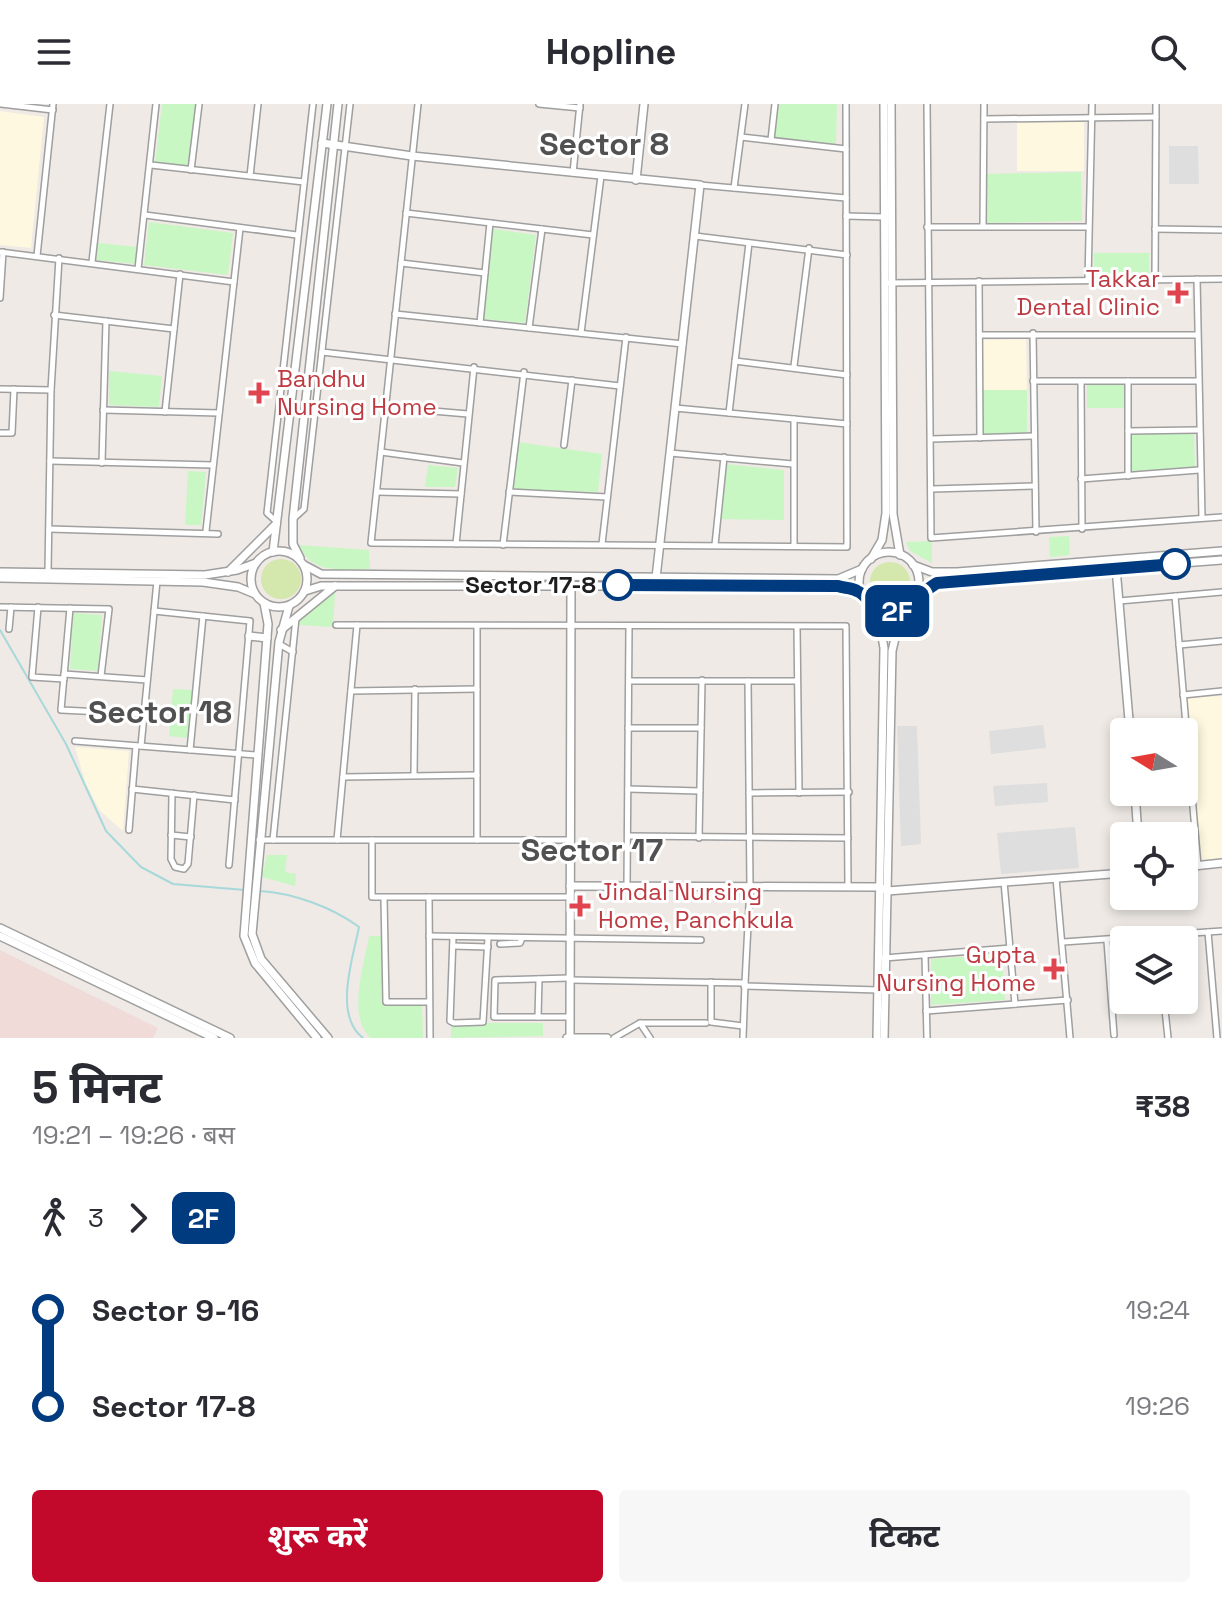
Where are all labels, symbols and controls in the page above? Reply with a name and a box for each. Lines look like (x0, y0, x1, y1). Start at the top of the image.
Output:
text: Hopline (546, 29, 676, 75)
icon: menu (32, 30, 76, 74)
icon: search (1146, 30, 1190, 74)
district label: Sector 8 (539, 124, 669, 164)
place label: Takkar Dental Clinic (1017, 263, 1160, 322)
marker: Takkar Dental Clinic (1167, 282, 1189, 304)
place label: Bandhu Nursing Home (277, 363, 437, 422)
marker: Bandhu Nursing Home (248, 382, 270, 404)
unlabelled marker (1160, 549, 1190, 579)
place label: Sector 17-8 (465, 569, 596, 600)
marker: Sector 17-8 (603, 570, 633, 600)
line badge: 2F (861, 585, 933, 637)
text: 2F (881, 593, 913, 629)
district label: Sector 18 (88, 692, 232, 732)
north arrow (1110, 718, 1198, 806)
map controls (1110, 718, 1198, 1014)
button: locate (1110, 822, 1198, 910)
district label: Sector 17 (521, 830, 663, 870)
place label: Jindal Nursing Home, Panchkula (598, 876, 794, 935)
marker: Jindal Nursing Home, Panchkula (569, 895, 591, 917)
button: layers (1110, 926, 1198, 1014)
place label: Gupta Nursing Home (876, 939, 1036, 998)
marker: Gupta Nursing Home (1043, 958, 1065, 980)
text: 5 मिनट (32, 1060, 162, 1116)
text: ₹38 (1135, 1087, 1190, 1126)
text: 19:21 – 19:26 · बस (32, 1118, 235, 1152)
icon: walk (32, 1196, 76, 1240)
icon: forward (116, 1196, 160, 1240)
text: 2F (188, 1200, 219, 1236)
text: 3 (88, 1201, 104, 1235)
text: Sector 9-16 (92, 1291, 259, 1330)
text: 19:24 (1125, 1293, 1190, 1327)
text: Sector 17-8 (92, 1387, 255, 1426)
text: 19:26 (1125, 1389, 1190, 1423)
button: शुरू करें (32, 1490, 603, 1582)
button: टिकट (619, 1490, 1190, 1582)

